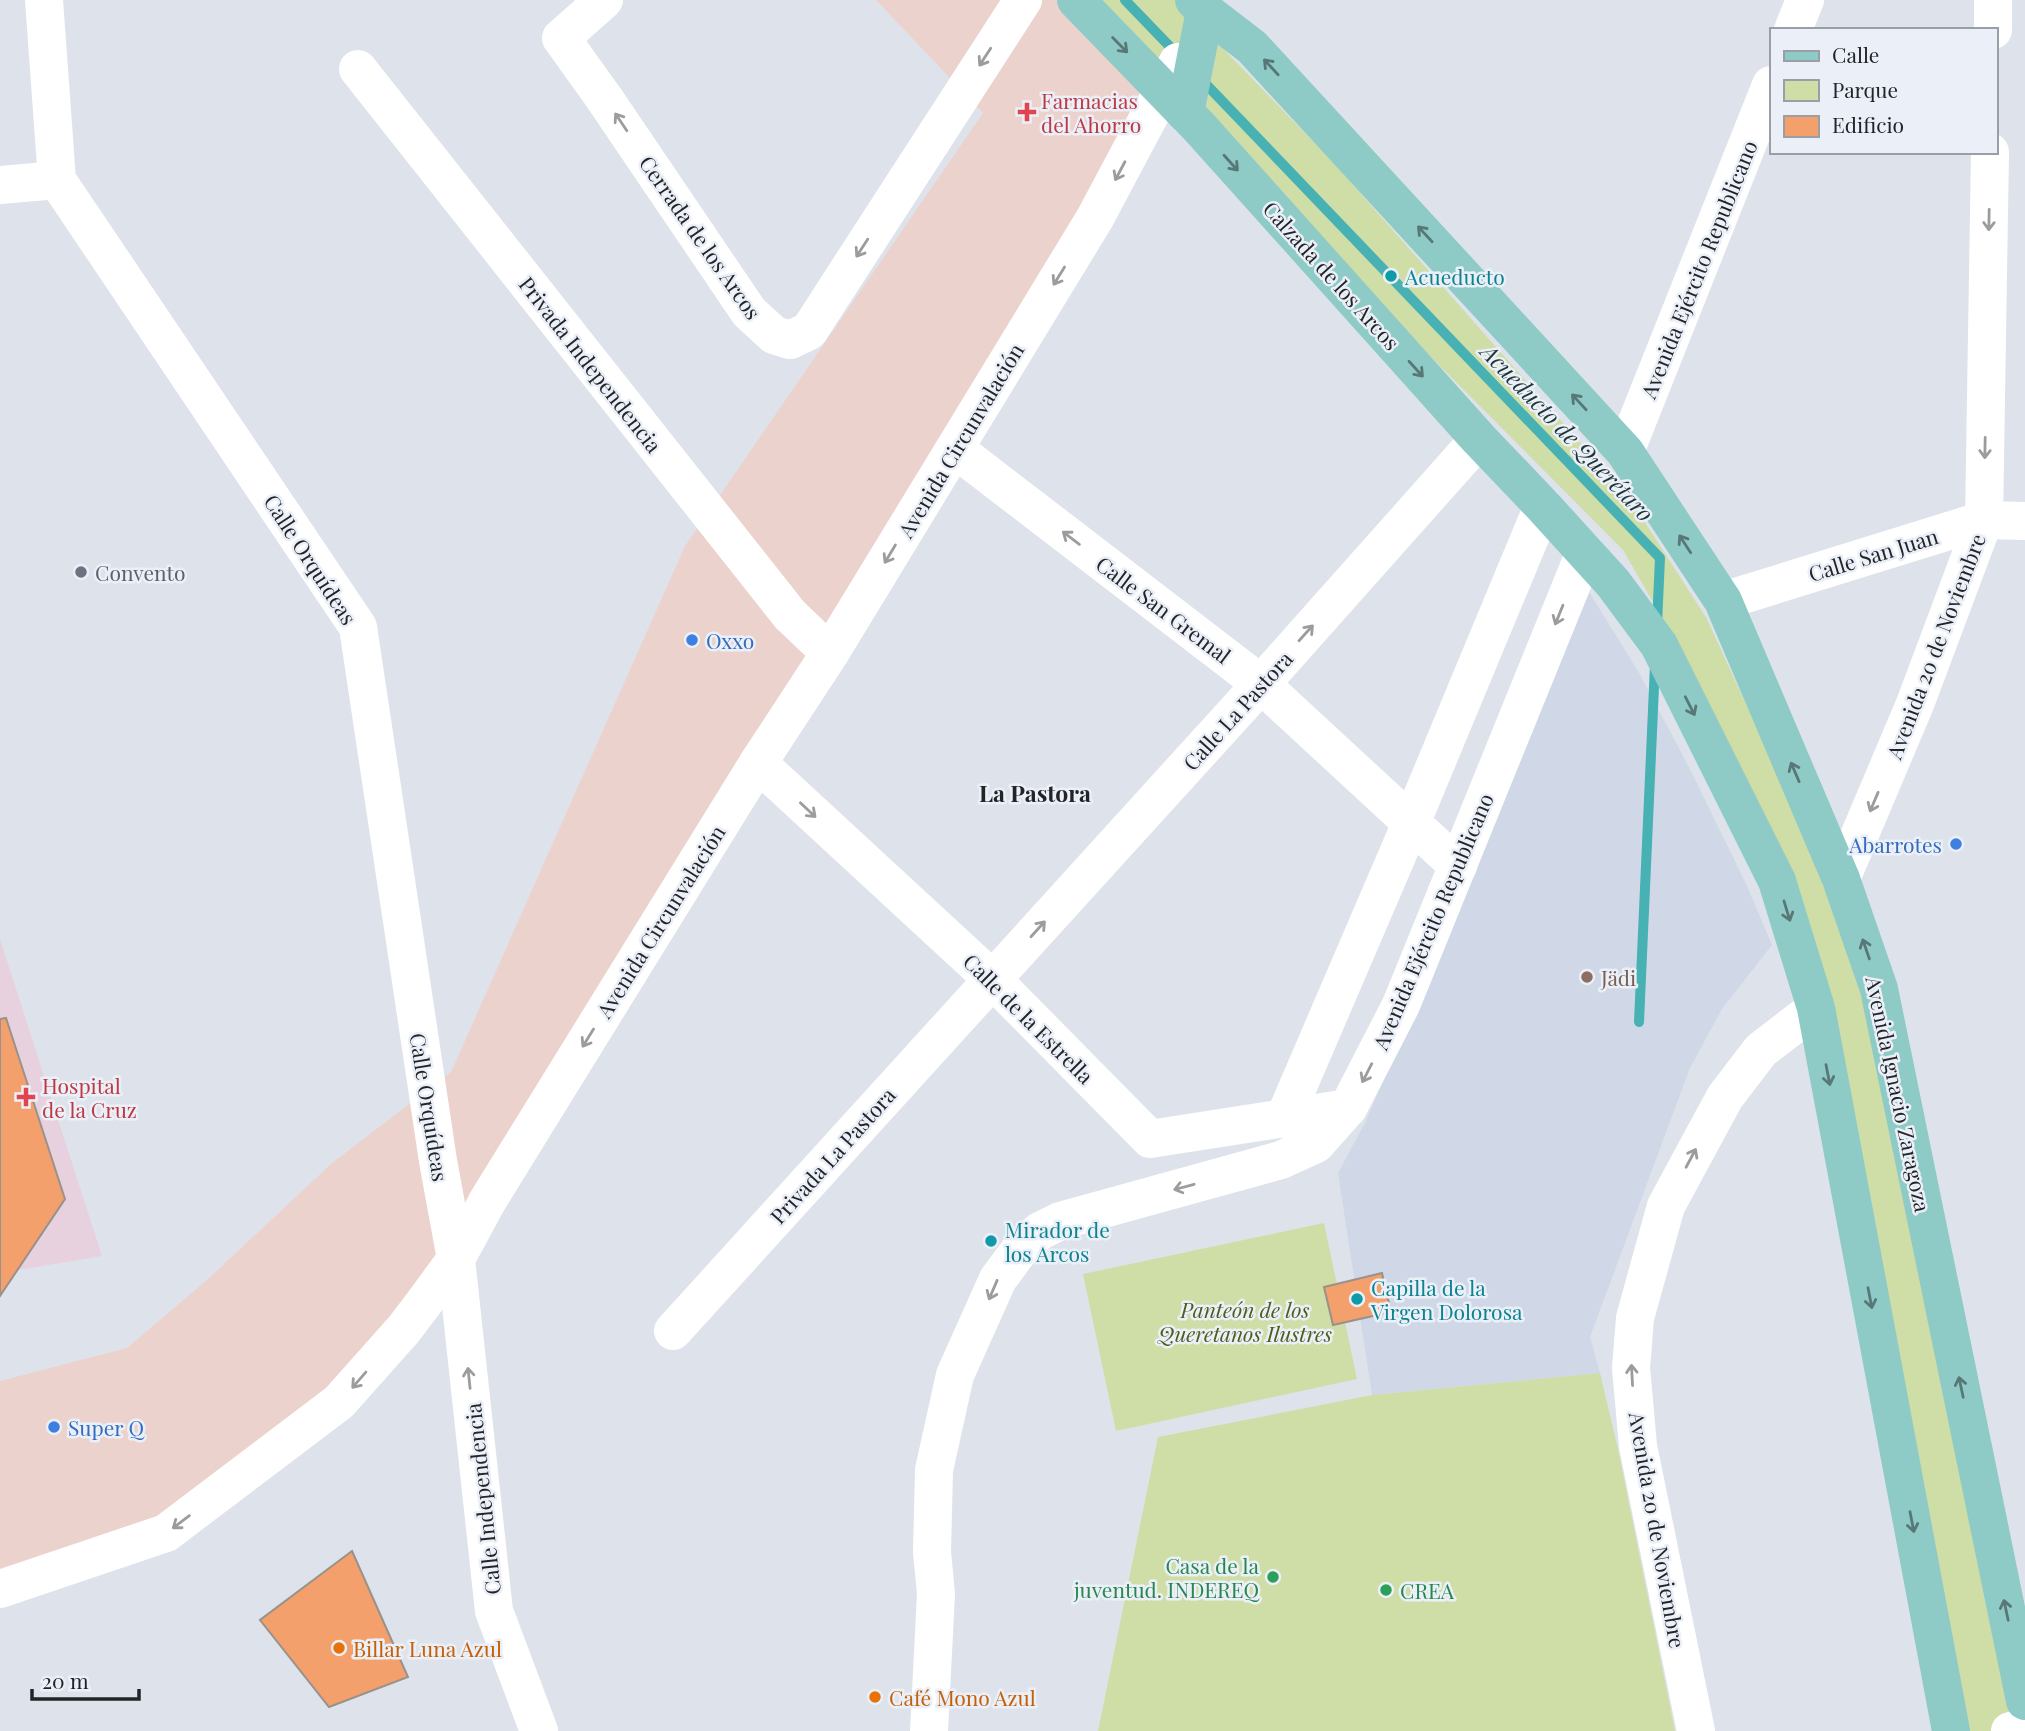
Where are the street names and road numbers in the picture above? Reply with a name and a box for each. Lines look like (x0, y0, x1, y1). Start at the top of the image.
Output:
street label: Avenida Ejército Republicano (1633, 136, 1763, 403)
street label: Cerrada de los Arcos (634, 150, 768, 324)
street label: Calzada de los Arcos (1258, 195, 1406, 355)
street label: Privada Independencia (513, 270, 669, 458)
street label: Avenida Circunvalación (890, 337, 1029, 543)
street label: Calle Orquídeas (258, 489, 364, 629)
street label: Calle San Juan (1805, 521, 1942, 587)
street label: Avenida 20 de Noviembre (1879, 529, 1991, 764)
street label: Calle San Gremal (1091, 549, 1237, 669)
street label: Calle La Pastora (1176, 644, 1298, 776)
street label: Avenida Ejército Republicano (1365, 789, 1499, 1054)
street label: Avenida Circunvalación (589, 819, 731, 1023)
street label: Calle de la Estrella (958, 947, 1100, 1089)
street label: Avenida Ignacio Zaragoza (1860, 973, 1938, 1215)
street label: Calle Orquídeas (404, 1031, 456, 1183)
street label: Privada La Pastora (763, 1080, 901, 1229)
street label: Calle Independencia (458, 1401, 506, 1596)
street label: Avenida 20 de Noviembre (1623, 1409, 1693, 1650)

